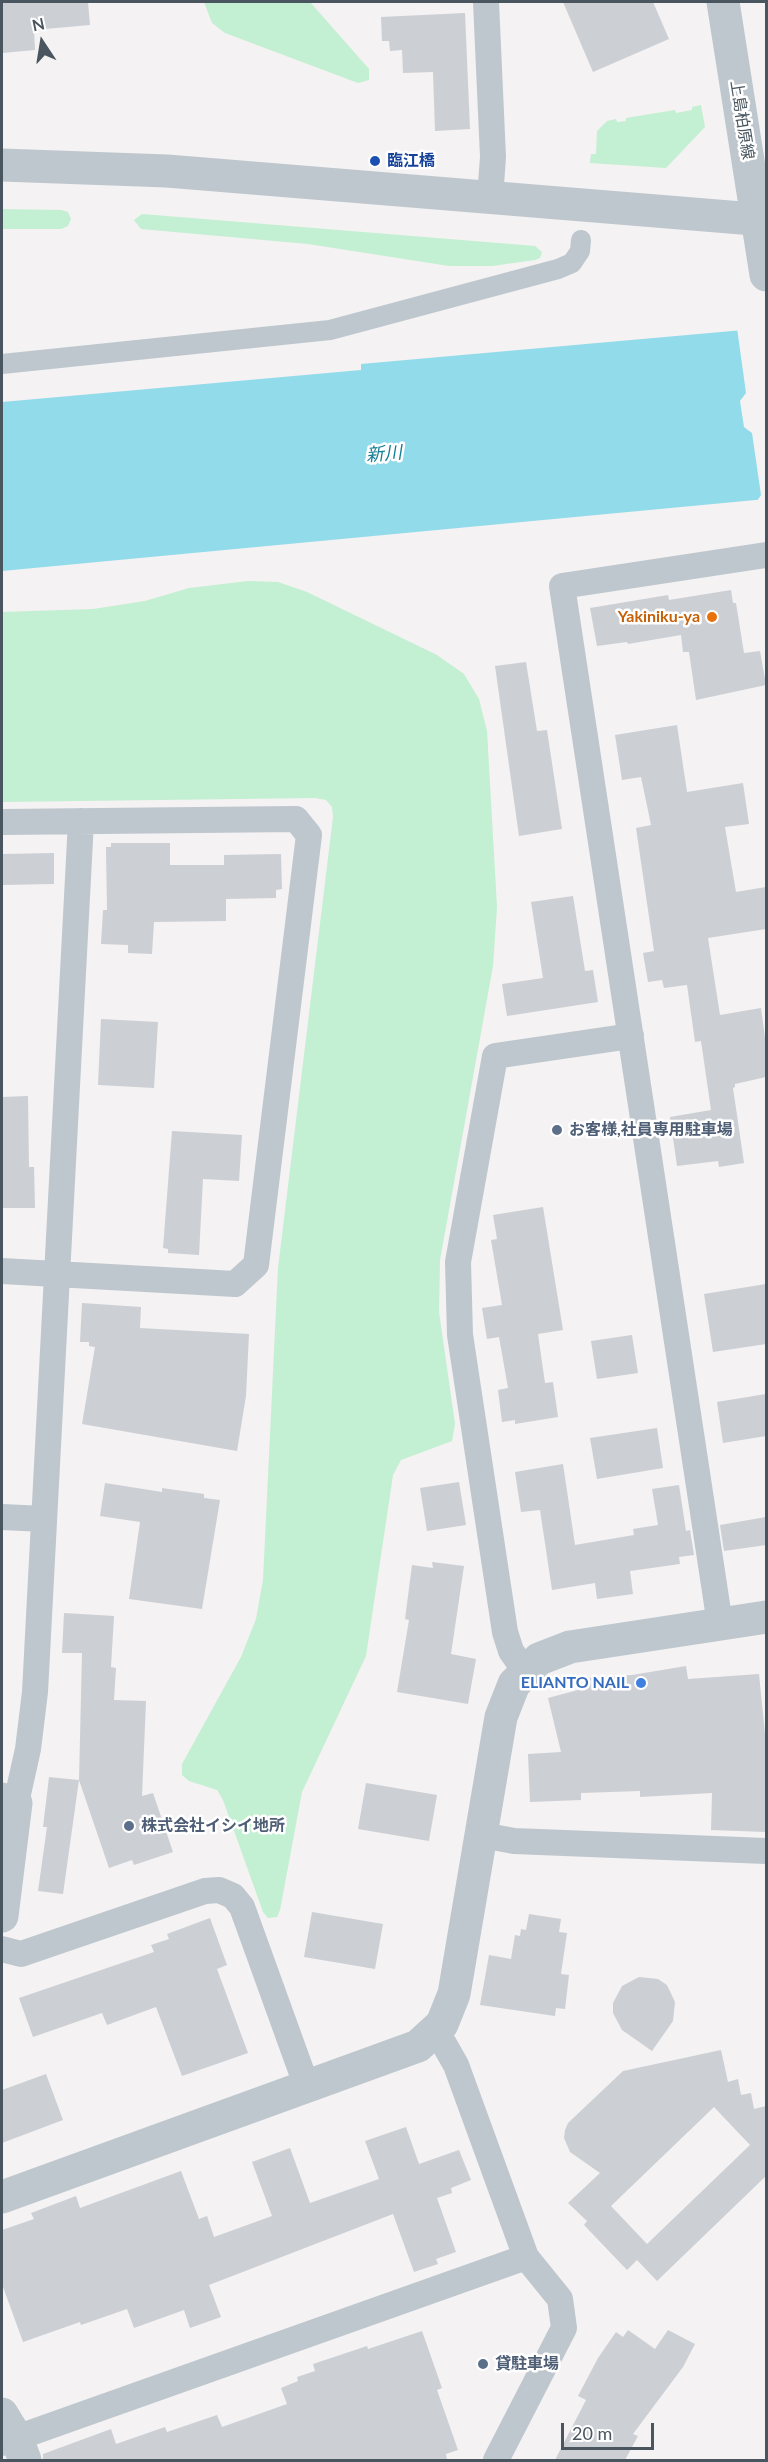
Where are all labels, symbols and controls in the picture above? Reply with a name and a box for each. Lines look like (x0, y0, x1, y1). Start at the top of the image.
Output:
north arrow (12, 12, 72, 72)
text: N (30, 13, 46, 34)
street label: 上島柏原線 (726, 79, 758, 161)
place label: 臨江橋 (387, 151, 435, 171)
marker: 臨江橋 (368, 154, 382, 168)
water label: 新川 (365, 442, 403, 466)
place label: Yakiniku-ya (618, 607, 700, 627)
marker: Yakiniku-ya (705, 610, 719, 624)
place label: お客様,社員専用駐車場 (569, 1120, 733, 1140)
marker: お客様,社員専用駐車場 (550, 1123, 564, 1137)
place label: ELIANTO NAIL (521, 1673, 629, 1693)
marker: ELIANTO NAIL (634, 1676, 648, 1690)
place label: 株式会社イシイ地所 (141, 1816, 285, 1836)
marker: 株式会社イシイ地所 (122, 1819, 136, 1833)
place label: 貸駐車場 (495, 2354, 559, 2374)
marker: 貸駐車場 (476, 2357, 490, 2371)
scale bar (564, 2411, 657, 2449)
text: 20 m (572, 2422, 612, 2444)

